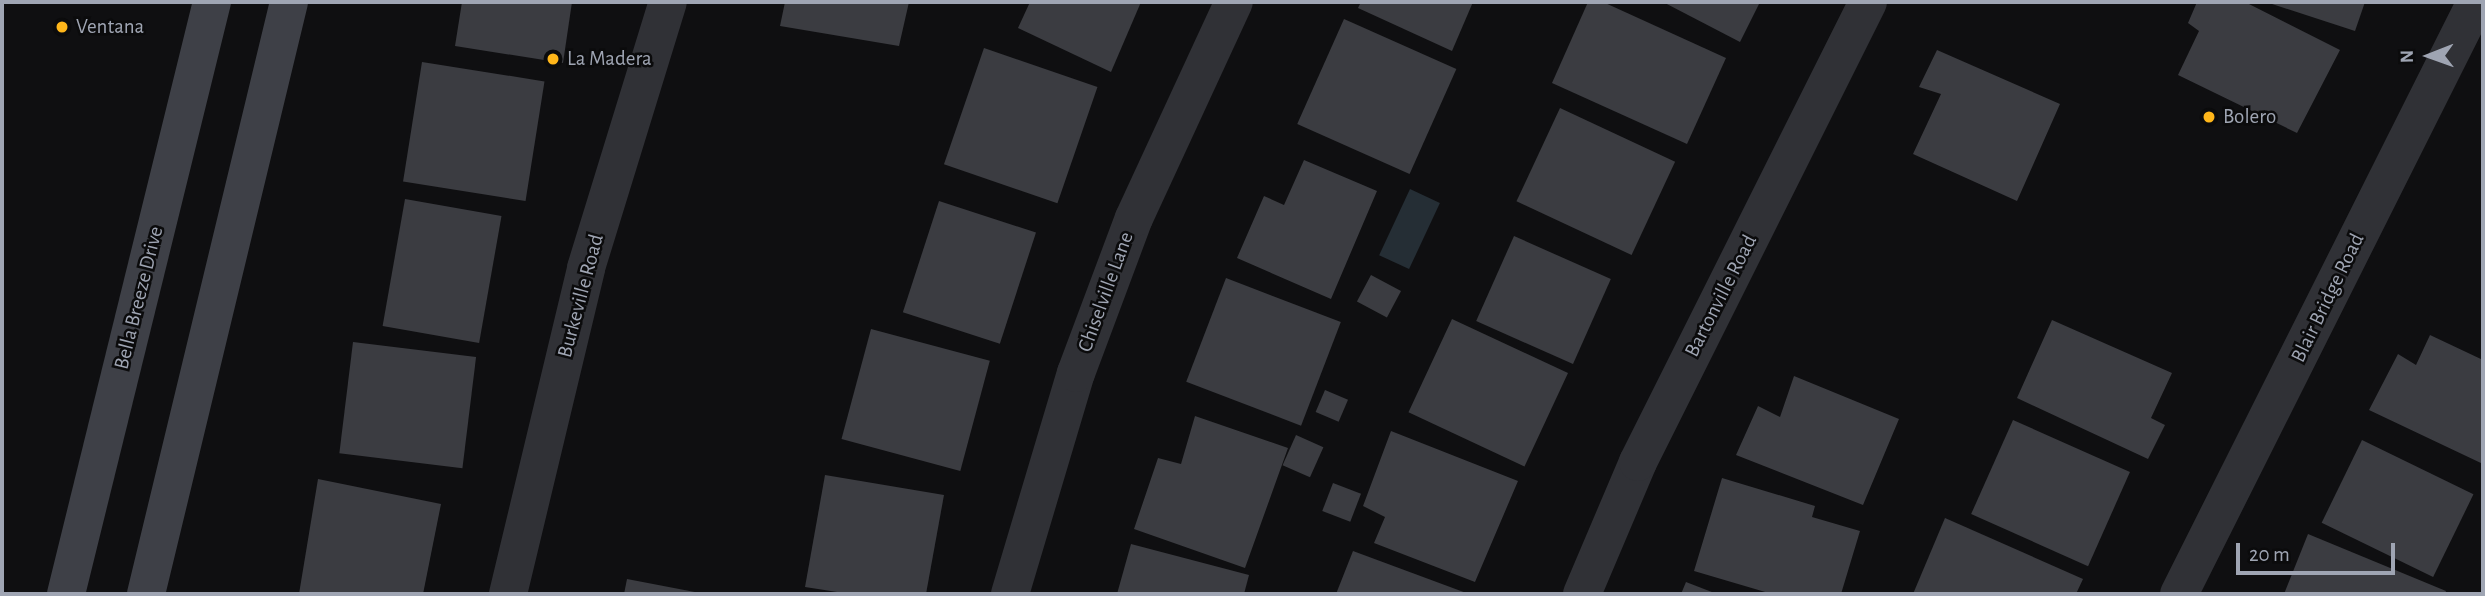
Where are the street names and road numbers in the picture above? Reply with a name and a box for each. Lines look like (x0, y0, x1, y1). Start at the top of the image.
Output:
street label: Bella Breeze Drive (109, 224, 169, 372)
street label: Chiselville Lane (1073, 229, 1139, 355)
street label: Blair Bridge Road (2286, 229, 2370, 367)
street label: Bartonville Road (1679, 231, 1763, 361)
street label: Burkeville Road (552, 232, 610, 360)

